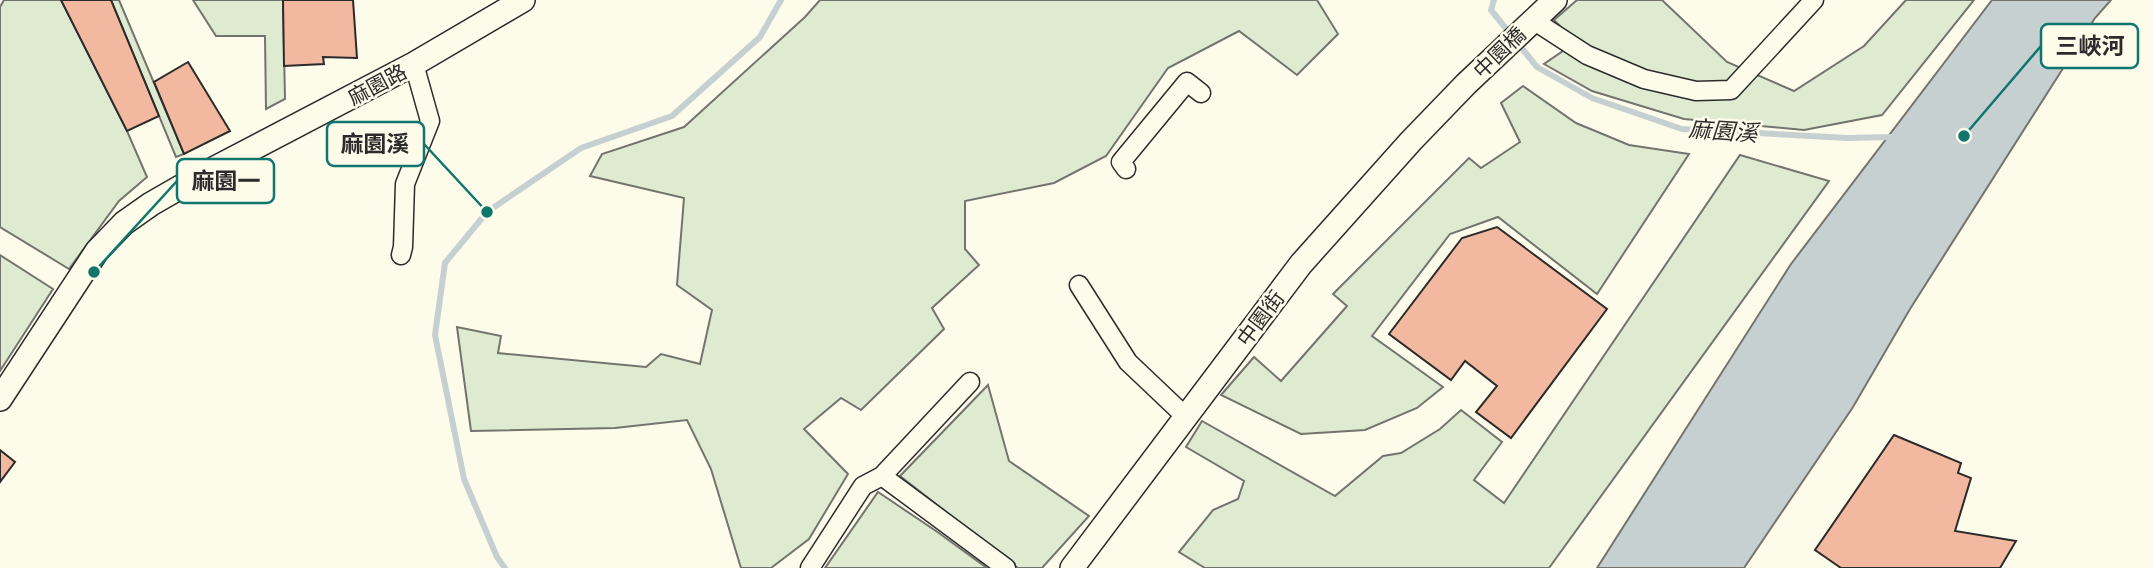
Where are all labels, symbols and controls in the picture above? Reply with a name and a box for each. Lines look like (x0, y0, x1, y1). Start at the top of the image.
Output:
street label: 中園橋 (1468, 21, 1530, 83)
callout: 三峽河 (2041, 24, 2138, 68)
text: 三峽河 (2056, 33, 2125, 59)
street label: 麻園路 (344, 59, 410, 109)
water label: 麻園溪 (1688, 116, 1761, 147)
callout: 麻園溪 (327, 122, 424, 166)
text: 麻園溪 (341, 131, 410, 157)
callout: 麻園一 (177, 159, 274, 203)
text: 麻園一 (192, 168, 261, 194)
street label: 中園街 (1231, 286, 1289, 350)

